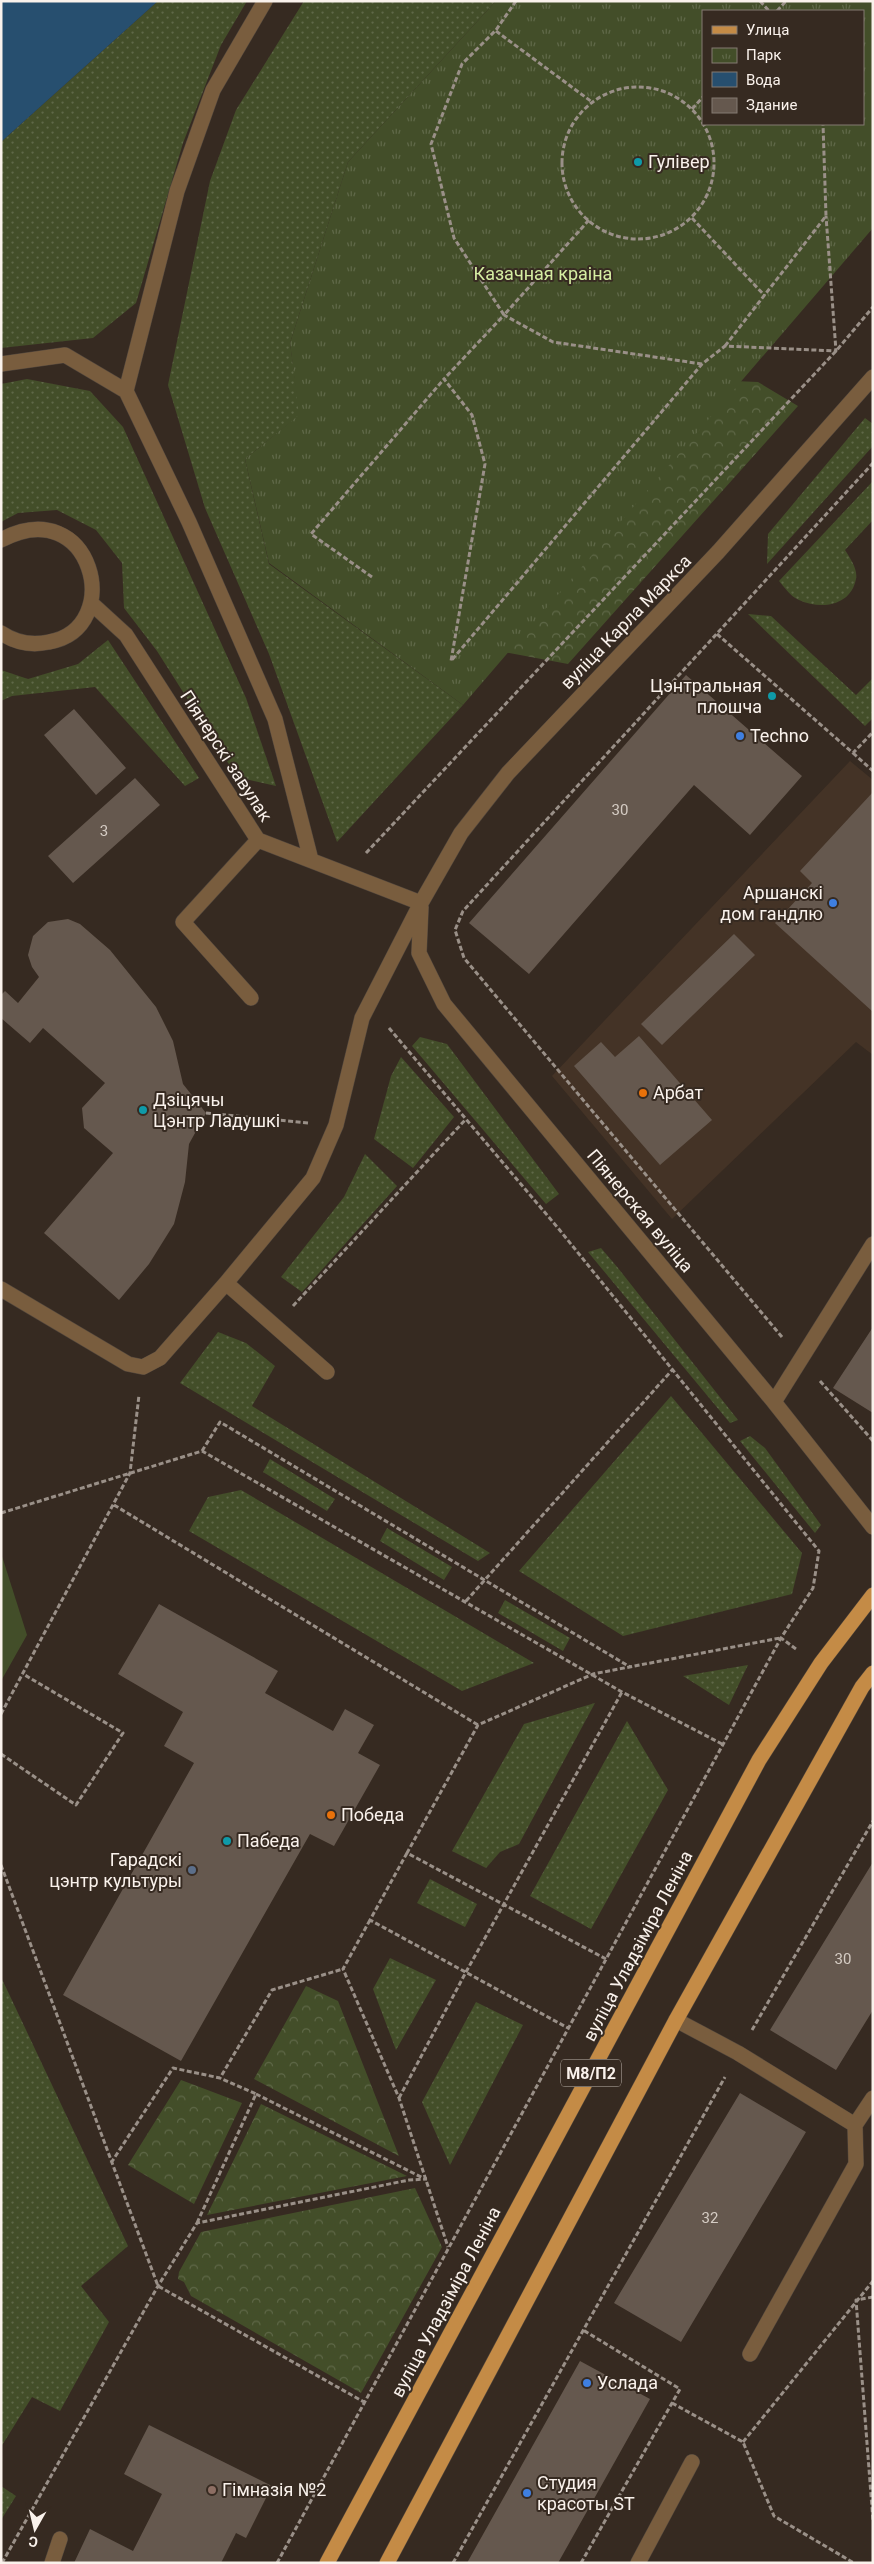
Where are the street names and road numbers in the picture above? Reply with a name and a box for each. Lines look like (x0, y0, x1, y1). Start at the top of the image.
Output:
street label: вуліца Карла Маркса (556, 550, 695, 693)
street label: Піянерскі завулак (176, 686, 277, 826)
street label: Піянерская вуліца (583, 1145, 698, 1276)
street label: вуліца Уладзіміра Леніна (578, 1847, 697, 2045)
road number: М8/П2 (561, 2060, 621, 2086)
street label: вуліца Уладзіміра Леніна (386, 2203, 505, 2401)

